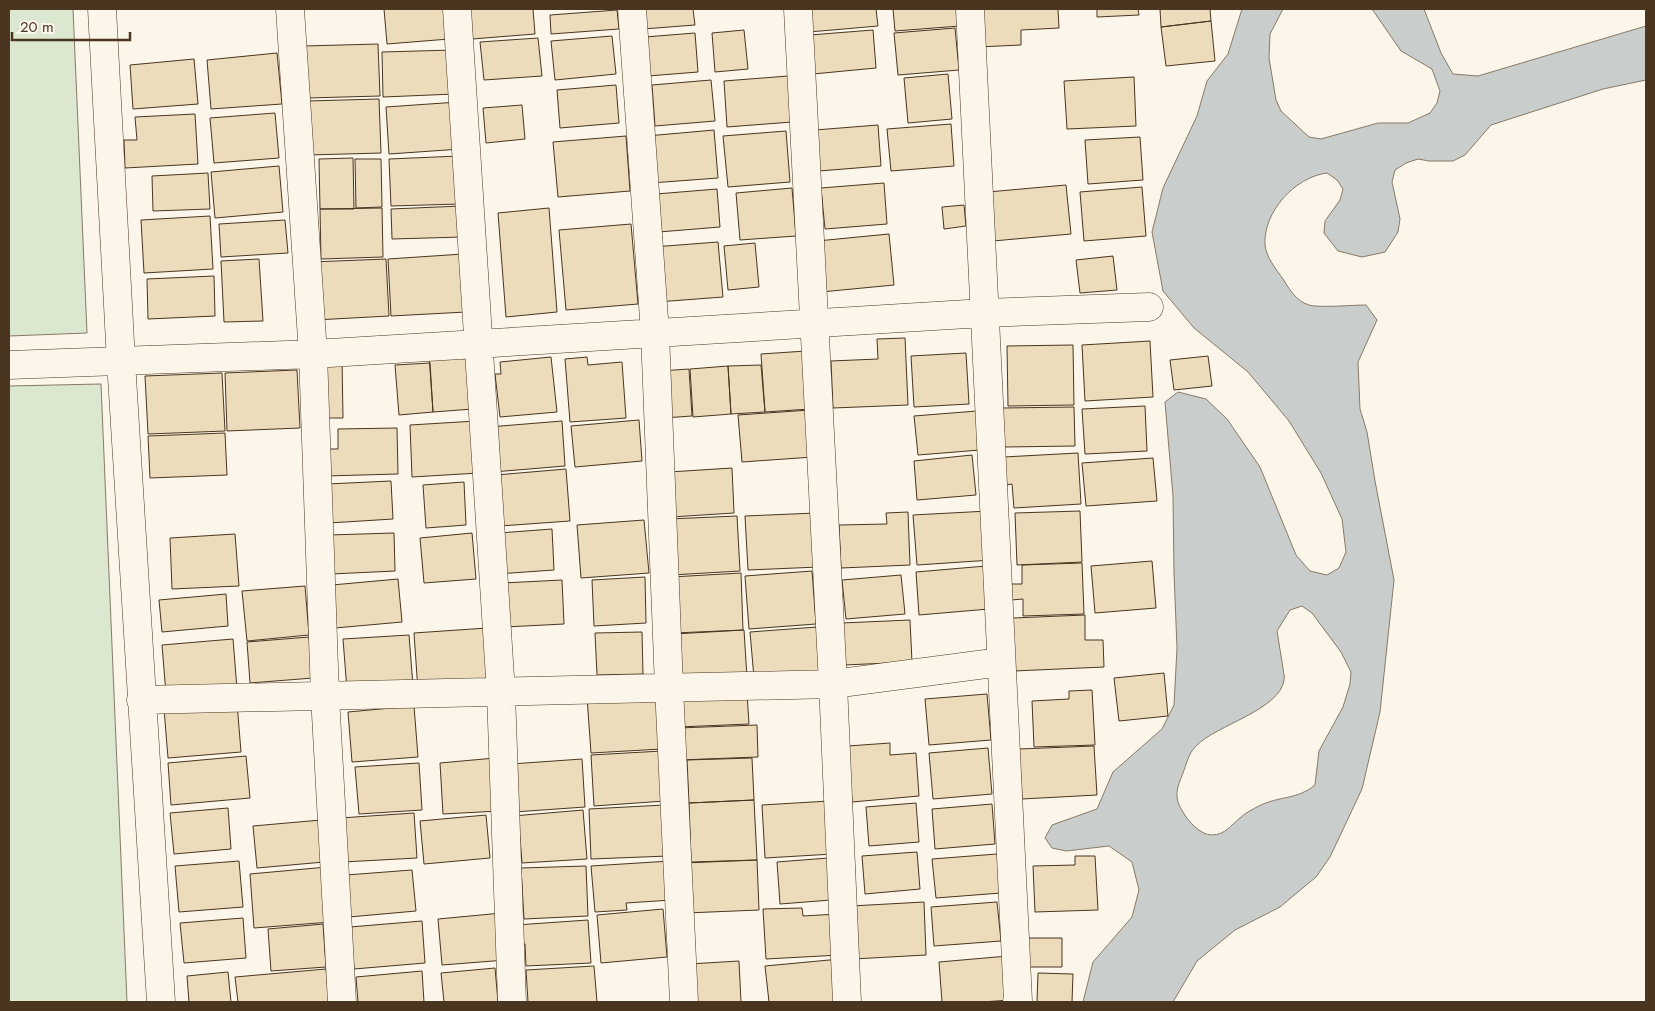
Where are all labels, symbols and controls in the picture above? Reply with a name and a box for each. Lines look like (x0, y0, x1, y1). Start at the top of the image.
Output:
scale bar (12, 10, 130, 42)
text: 20 m (20, 16, 54, 38)

